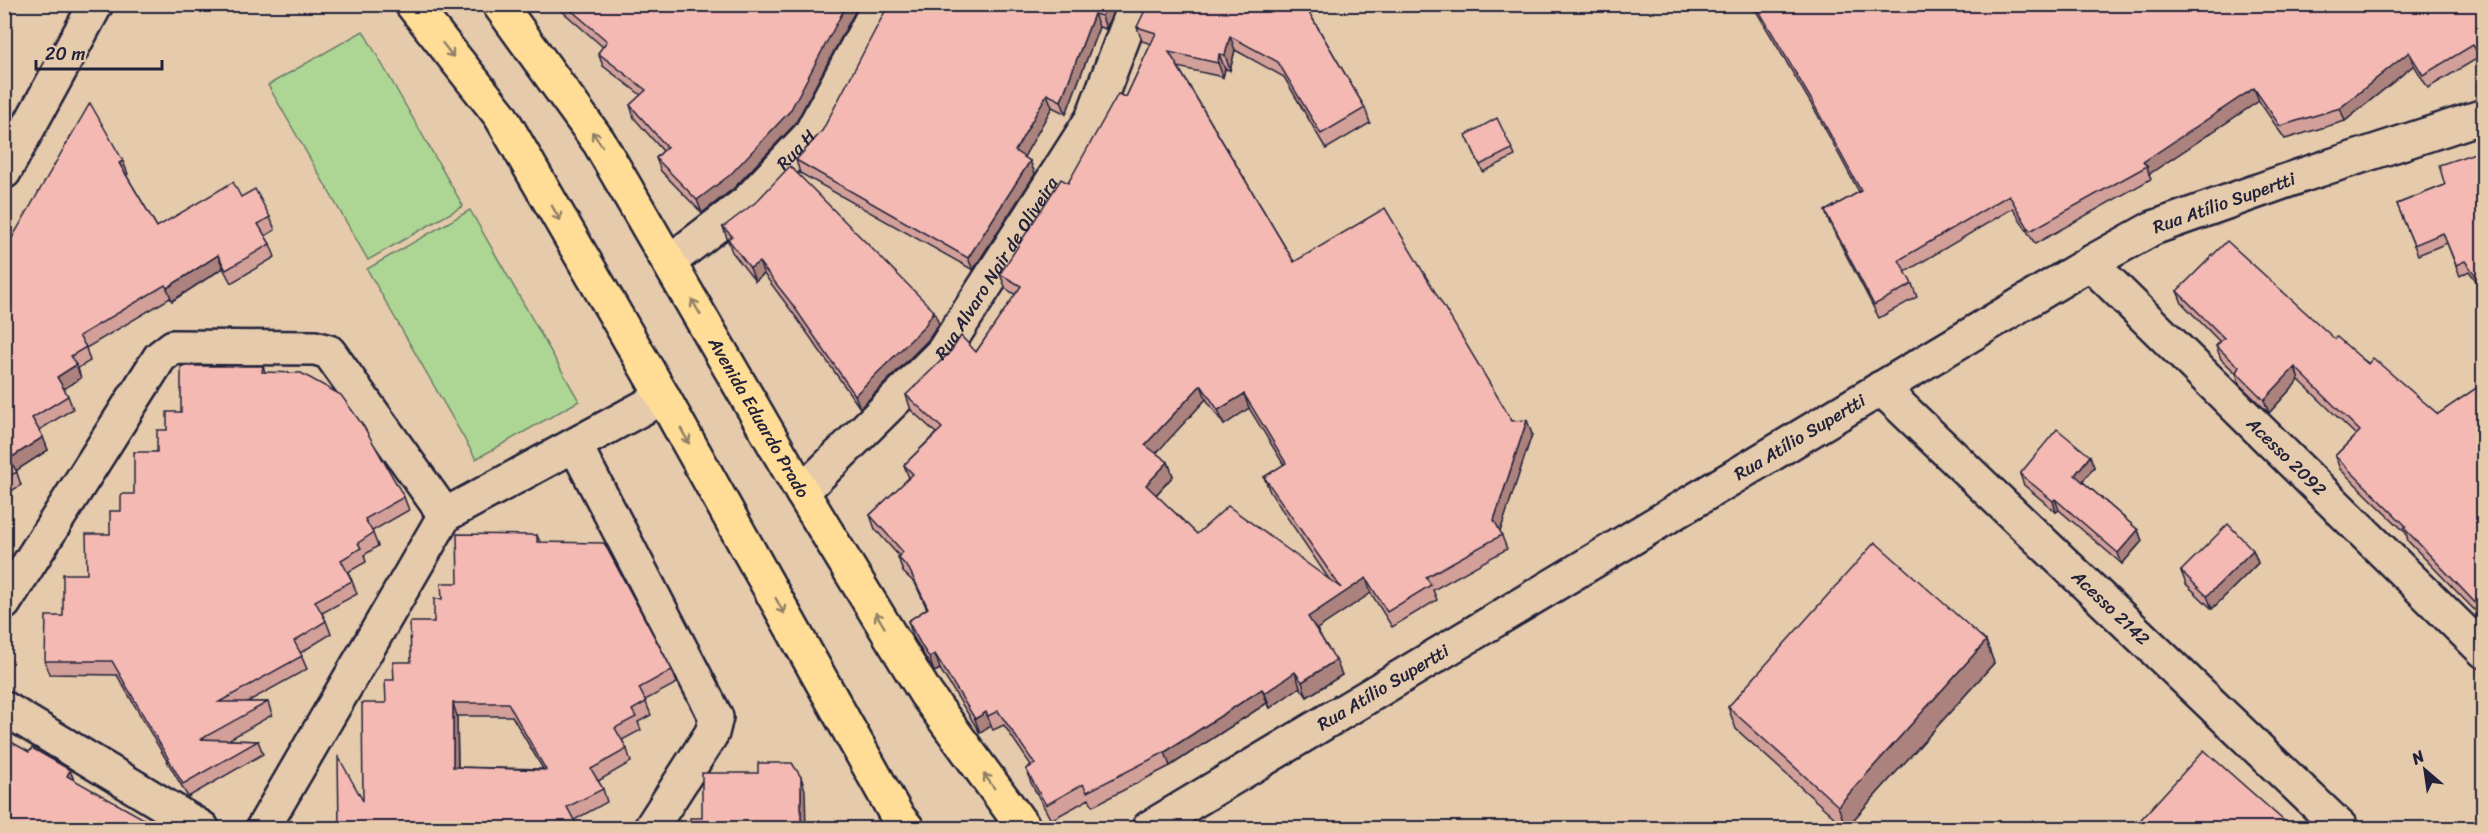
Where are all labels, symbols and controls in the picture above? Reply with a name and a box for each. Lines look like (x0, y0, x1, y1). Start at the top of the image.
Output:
scale bar (36, 33, 162, 71)
text: 20 m (45, 38, 85, 70)
one-way arrow (442, 42, 455, 58)
street label: Rua H (768, 122, 824, 178)
one-way arrow (590, 131, 603, 148)
street label: Rua Atílio Supertti (2148, 163, 2301, 243)
street label: Rua Alvaro Nair de Oliveira (927, 170, 1068, 368)
one-way arrow (551, 203, 562, 221)
one-way arrow (689, 299, 701, 316)
street label: Avenida Eduardo Prado (699, 330, 818, 505)
street label: Rua Atílio Supertti (1727, 385, 1873, 489)
street label: Acesso 2092 (2238, 408, 2335, 504)
one-way arrow (679, 427, 691, 444)
street label: Acesso 2142 (2063, 561, 2158, 654)
one-way arrow (774, 597, 786, 614)
one-way arrow (874, 612, 886, 629)
street label: Rua Atílio Supertti (1311, 635, 1456, 740)
north arrow (2395, 740, 2455, 800)
text: N (2405, 742, 2431, 773)
one-way arrow (983, 774, 995, 790)

